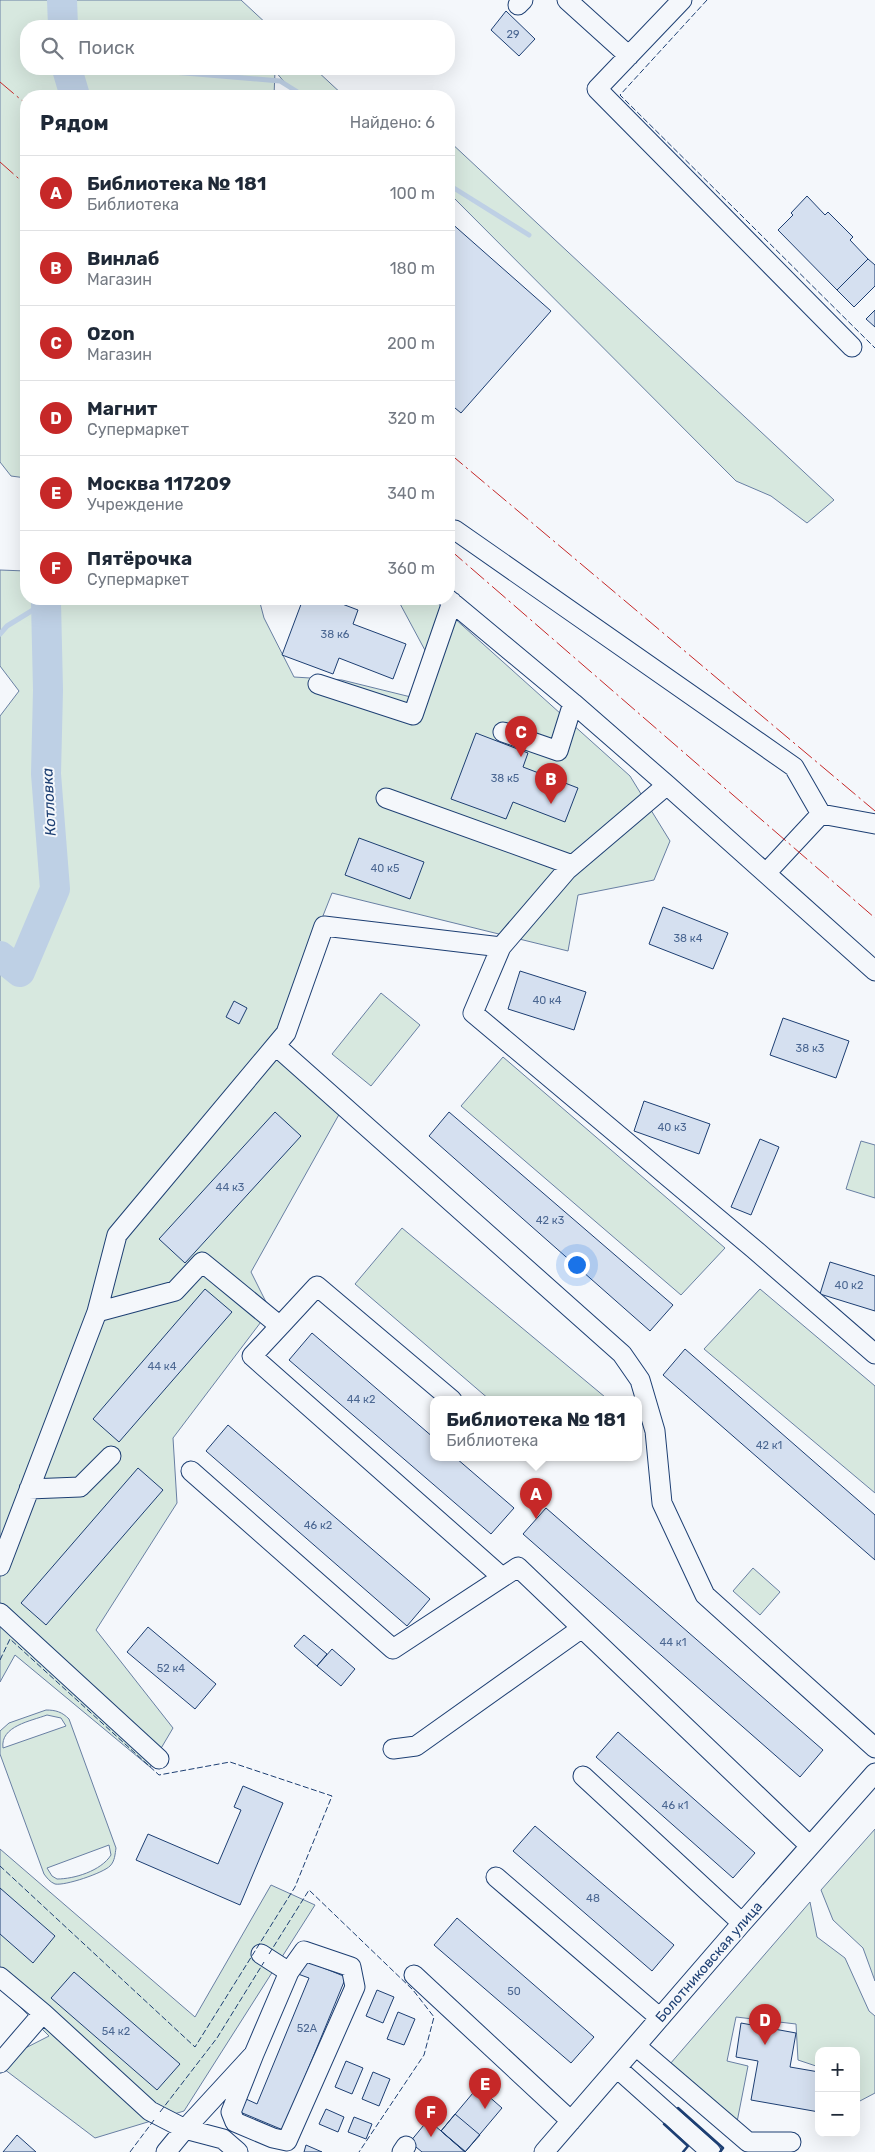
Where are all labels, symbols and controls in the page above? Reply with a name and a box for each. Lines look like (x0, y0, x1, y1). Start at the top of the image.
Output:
search box (20, 20, 455, 75)
house number: 29 (507, 28, 519, 41)
icon: search (38, 34, 66, 62)
text: Поиск (78, 36, 135, 59)
text: Рядом (40, 110, 109, 135)
text: Найдено: 6 (350, 113, 435, 132)
text: Библиотека № 181 (87, 172, 266, 195)
text: A (50, 184, 62, 203)
text: 100 m (390, 184, 435, 203)
text: Библиотека (87, 195, 179, 214)
text: Винлаб (87, 247, 159, 270)
text: B (50, 259, 62, 278)
text: 180 m (390, 259, 435, 278)
text: Магазин (87, 270, 152, 289)
text: Ozon (87, 322, 135, 345)
text: C (50, 334, 62, 353)
text: 200 m (387, 334, 435, 353)
text: Магазин (87, 345, 152, 364)
text: Магнит (87, 397, 157, 420)
text: D (50, 409, 62, 428)
text: 320 m (388, 409, 435, 428)
text: Супермаркет (87, 420, 189, 439)
text: Москва 117209 (87, 472, 231, 495)
text: E (51, 484, 61, 503)
text: 340 m (387, 484, 435, 503)
text: Учреждение (87, 495, 184, 514)
text: Пятёрочка (87, 547, 192, 570)
text: F (51, 559, 61, 578)
text: 360 m (387, 559, 435, 578)
text: Супермаркет (87, 570, 189, 589)
house number: 38 к6 (321, 628, 350, 641)
pin: C (505, 716, 537, 757)
pin: B (535, 763, 567, 804)
water label: Котловка (38, 767, 60, 836)
house number: 38 к5 (491, 772, 520, 785)
house number: 40 к5 (371, 862, 400, 875)
house number: 38 к4 (673, 932, 703, 945)
house number: 40 к4 (532, 994, 562, 1007)
house number: 38 к3 (796, 1042, 825, 1055)
house number: 40 к3 (657, 1121, 687, 1134)
house number: 44 к3 (216, 1181, 245, 1194)
house number: 42 к3 (536, 1214, 565, 1227)
your location (564, 1252, 590, 1278)
house number: 40 к2 (835, 1279, 863, 1292)
house number: 44 к4 (147, 1360, 177, 1373)
house number: 44 к2 (347, 1393, 375, 1406)
popup (430, 1396, 642, 1461)
text: Библиотека № 181 (446, 1408, 626, 1431)
text: Библиотека (446, 1431, 538, 1450)
house number: 42 к1 (756, 1439, 782, 1452)
pin: A (520, 1478, 552, 1519)
house number: 46 к2 (304, 1519, 332, 1532)
house number: 44 к1 (660, 1636, 686, 1649)
house number: 52 к4 (157, 1662, 185, 1675)
house number: 46 к1 (662, 1799, 688, 1812)
house number: 48 (586, 1892, 600, 1905)
street label: Болотниковская улица (652, 1898, 766, 2026)
house number: 50 (507, 1985, 521, 1998)
pin: D (749, 2004, 781, 2045)
house number: 52А (297, 2022, 318, 2035)
house number: 54 к2 (102, 2025, 130, 2038)
map controls (815, 2047, 860, 2137)
button: + (815, 2047, 860, 2092)
pin: E (469, 2068, 501, 2109)
button: − (815, 2092, 860, 2137)
pin: F (415, 2096, 447, 2137)

